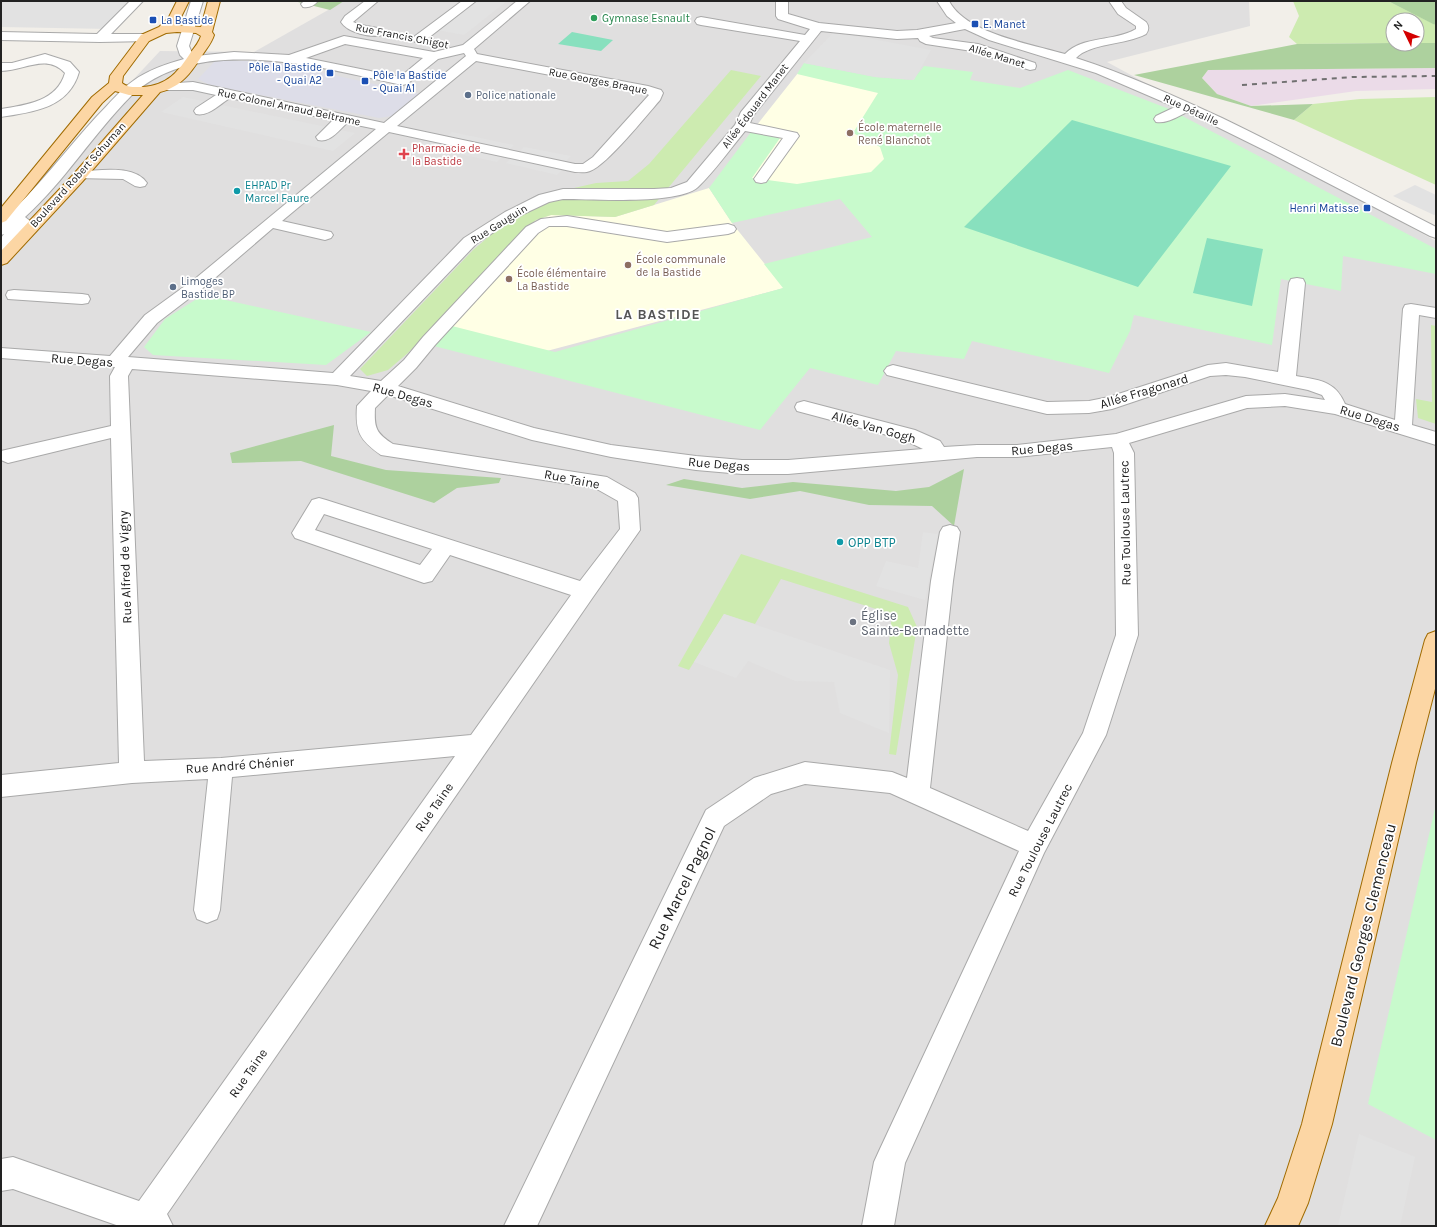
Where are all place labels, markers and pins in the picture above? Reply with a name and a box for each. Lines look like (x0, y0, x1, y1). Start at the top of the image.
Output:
place label: Gymnase Esnault (602, 12, 690, 25)
marker: Gymnase Esnault (589, 13, 599, 23)
place label: La Bastide (161, 14, 213, 27)
marker: La Bastide (148, 15, 158, 25)
place label: E. Manet (983, 18, 1026, 31)
marker: E. Manet (970, 19, 980, 29)
place label: Pôle la Bastide - Quai A2 (249, 61, 322, 87)
marker: Pôle la Bastide - Quai A2 (325, 68, 335, 78)
place label: Pôle la Bastide - Quai A1 (373, 69, 447, 95)
marker: Pôle la Bastide - Quai A1 (360, 76, 370, 86)
place label: Police nationale (476, 89, 556, 102)
marker: Police nationale (463, 90, 473, 100)
place label: École maternelle René Blanchot (858, 119, 942, 147)
marker: École maternelle René Blanchot (845, 128, 855, 138)
place label: Pharmacie de la Bastide (412, 142, 481, 168)
marker: Pharmacie de la Bastide (399, 149, 409, 159)
place label: EHPAD Pr Marcel Faure (245, 179, 310, 205)
marker: EHPAD Pr Marcel Faure (232, 186, 242, 196)
place label: Henri Matisse (1289, 202, 1359, 215)
marker: Henri Matisse (1362, 203, 1372, 213)
place label: École communale de la Bastide (636, 251, 726, 279)
marker: École communale de la Bastide (623, 260, 633, 270)
place label: École élémentaire La Bastide (517, 265, 607, 293)
marker: École élémentaire La Bastide (504, 274, 514, 284)
place label: Limoges Bastide BP (181, 275, 235, 301)
marker: Limoges Bastide BP (168, 282, 178, 292)
place label: OPP BTP (848, 535, 896, 550)
marker: OPP BTP (835, 537, 845, 547)
place label: Église Sainte-Bernadette (861, 606, 969, 638)
marker: Église Sainte-Bernadette (848, 617, 858, 627)

